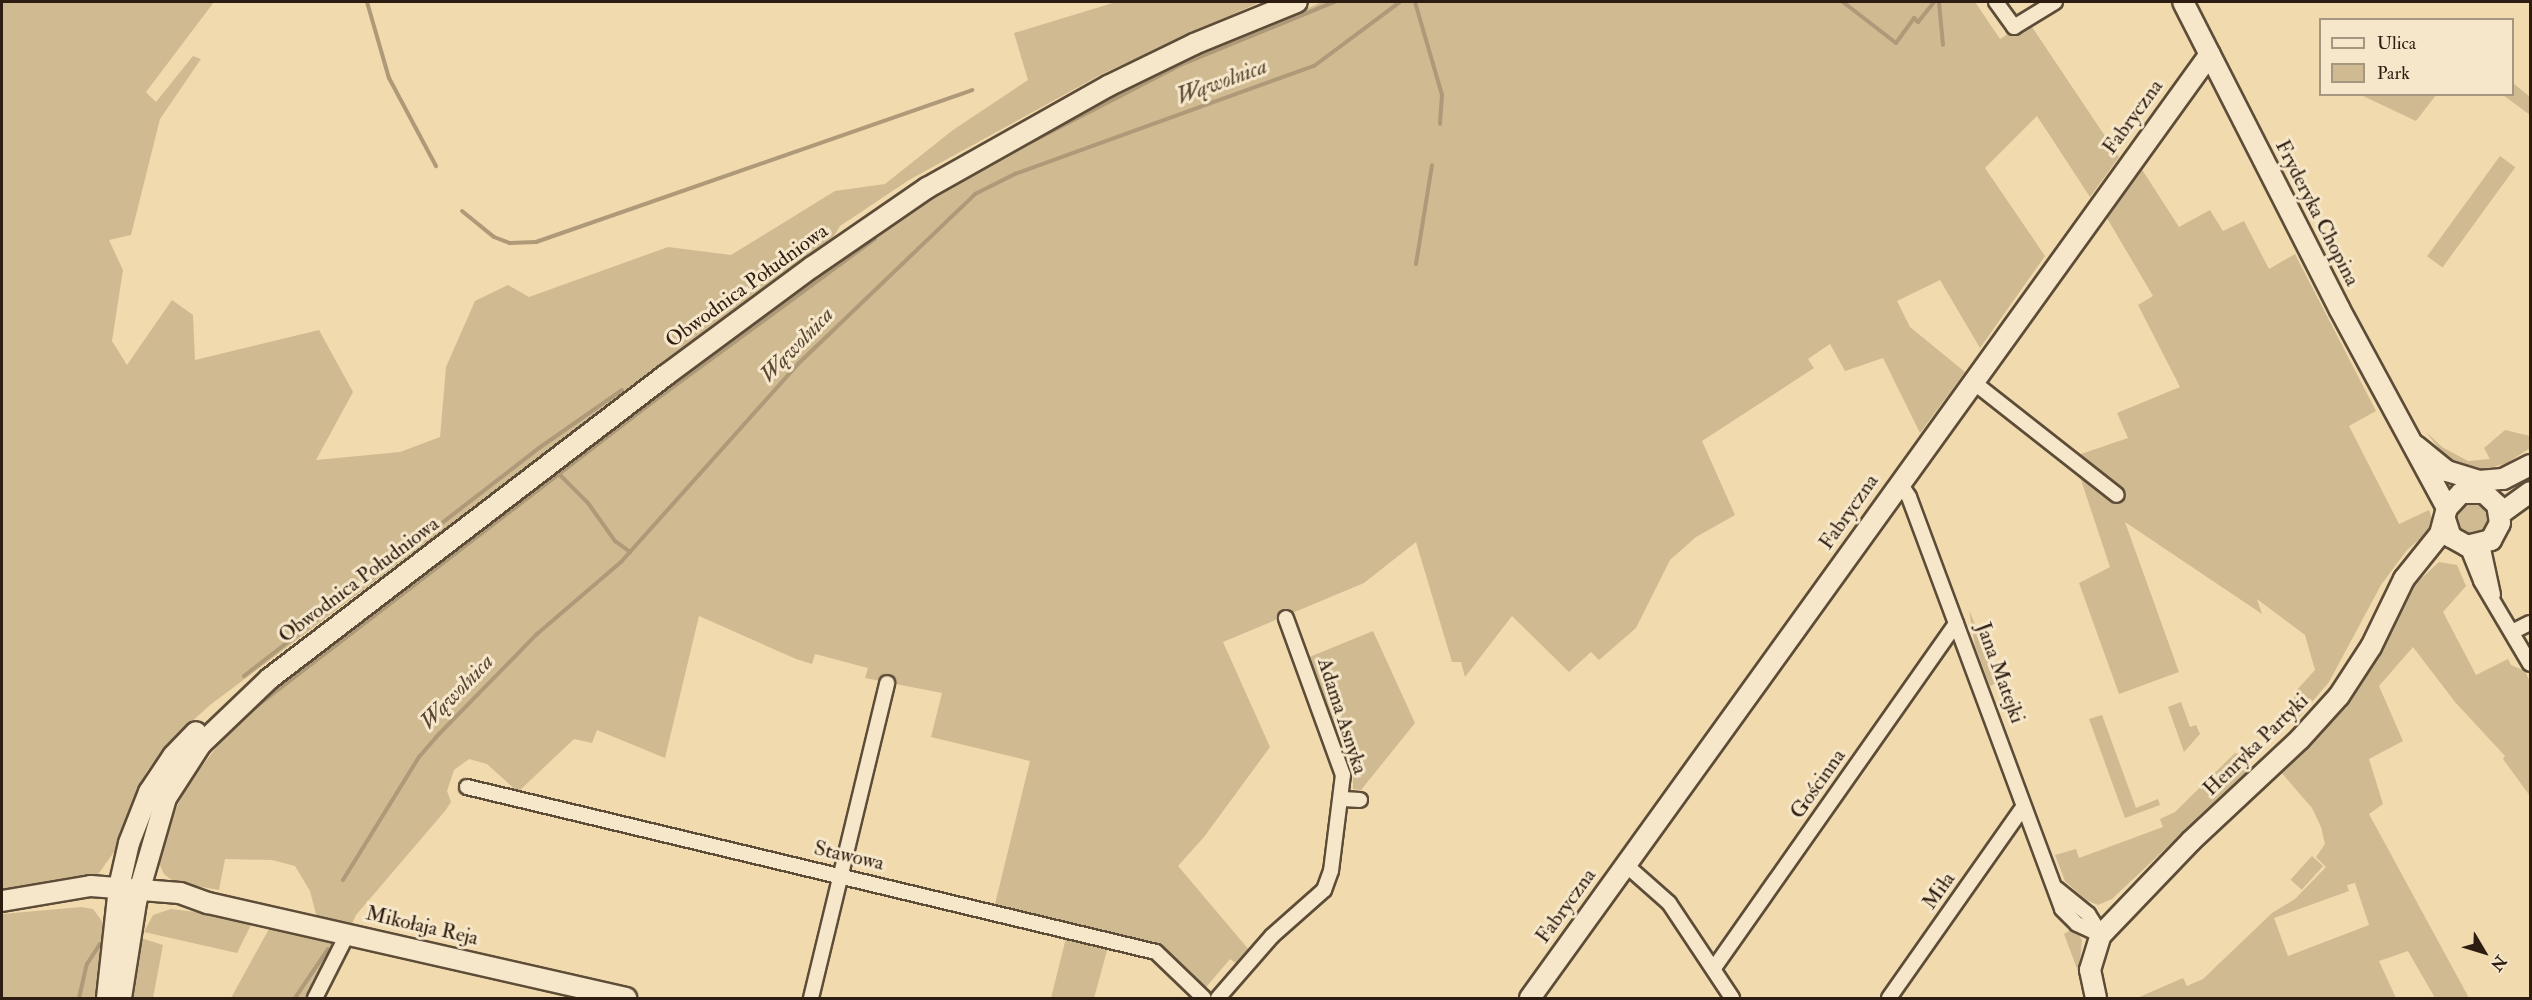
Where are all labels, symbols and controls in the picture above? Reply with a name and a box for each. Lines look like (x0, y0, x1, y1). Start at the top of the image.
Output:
legend (2319, 18, 2514, 96)
text: Ulica (2377, 32, 2416, 55)
water label: Wąwolnica (1173, 53, 1271, 111)
text: Park (2377, 62, 2410, 85)
street label: Fabryczna (2097, 75, 2169, 159)
street label: Fryderyka Chopina (2269, 136, 2365, 290)
street label: Obwodnica Południowa (661, 219, 833, 353)
water label: Wąwolnica (755, 302, 839, 388)
street label: Fabryczna (1814, 469, 1884, 555)
street label: Obwodnica Południowa (274, 511, 444, 649)
street label: Jana Matejki (1970, 619, 2030, 727)
water label: Wąwolnica (415, 649, 499, 735)
street label: Adama Asnyka (1311, 655, 1373, 777)
street label: Henryka Partyki (2198, 689, 2314, 801)
street label: Gościnna (1785, 744, 1851, 824)
street label: Stawowa (811, 836, 887, 876)
street label: Fabryczna (1530, 864, 1602, 948)
street label: Miła (1917, 867, 1961, 915)
street label: Mikołaja Reja (363, 901, 481, 951)
north arrow (2454, 922, 2514, 982)
text: N (2486, 951, 2510, 975)

